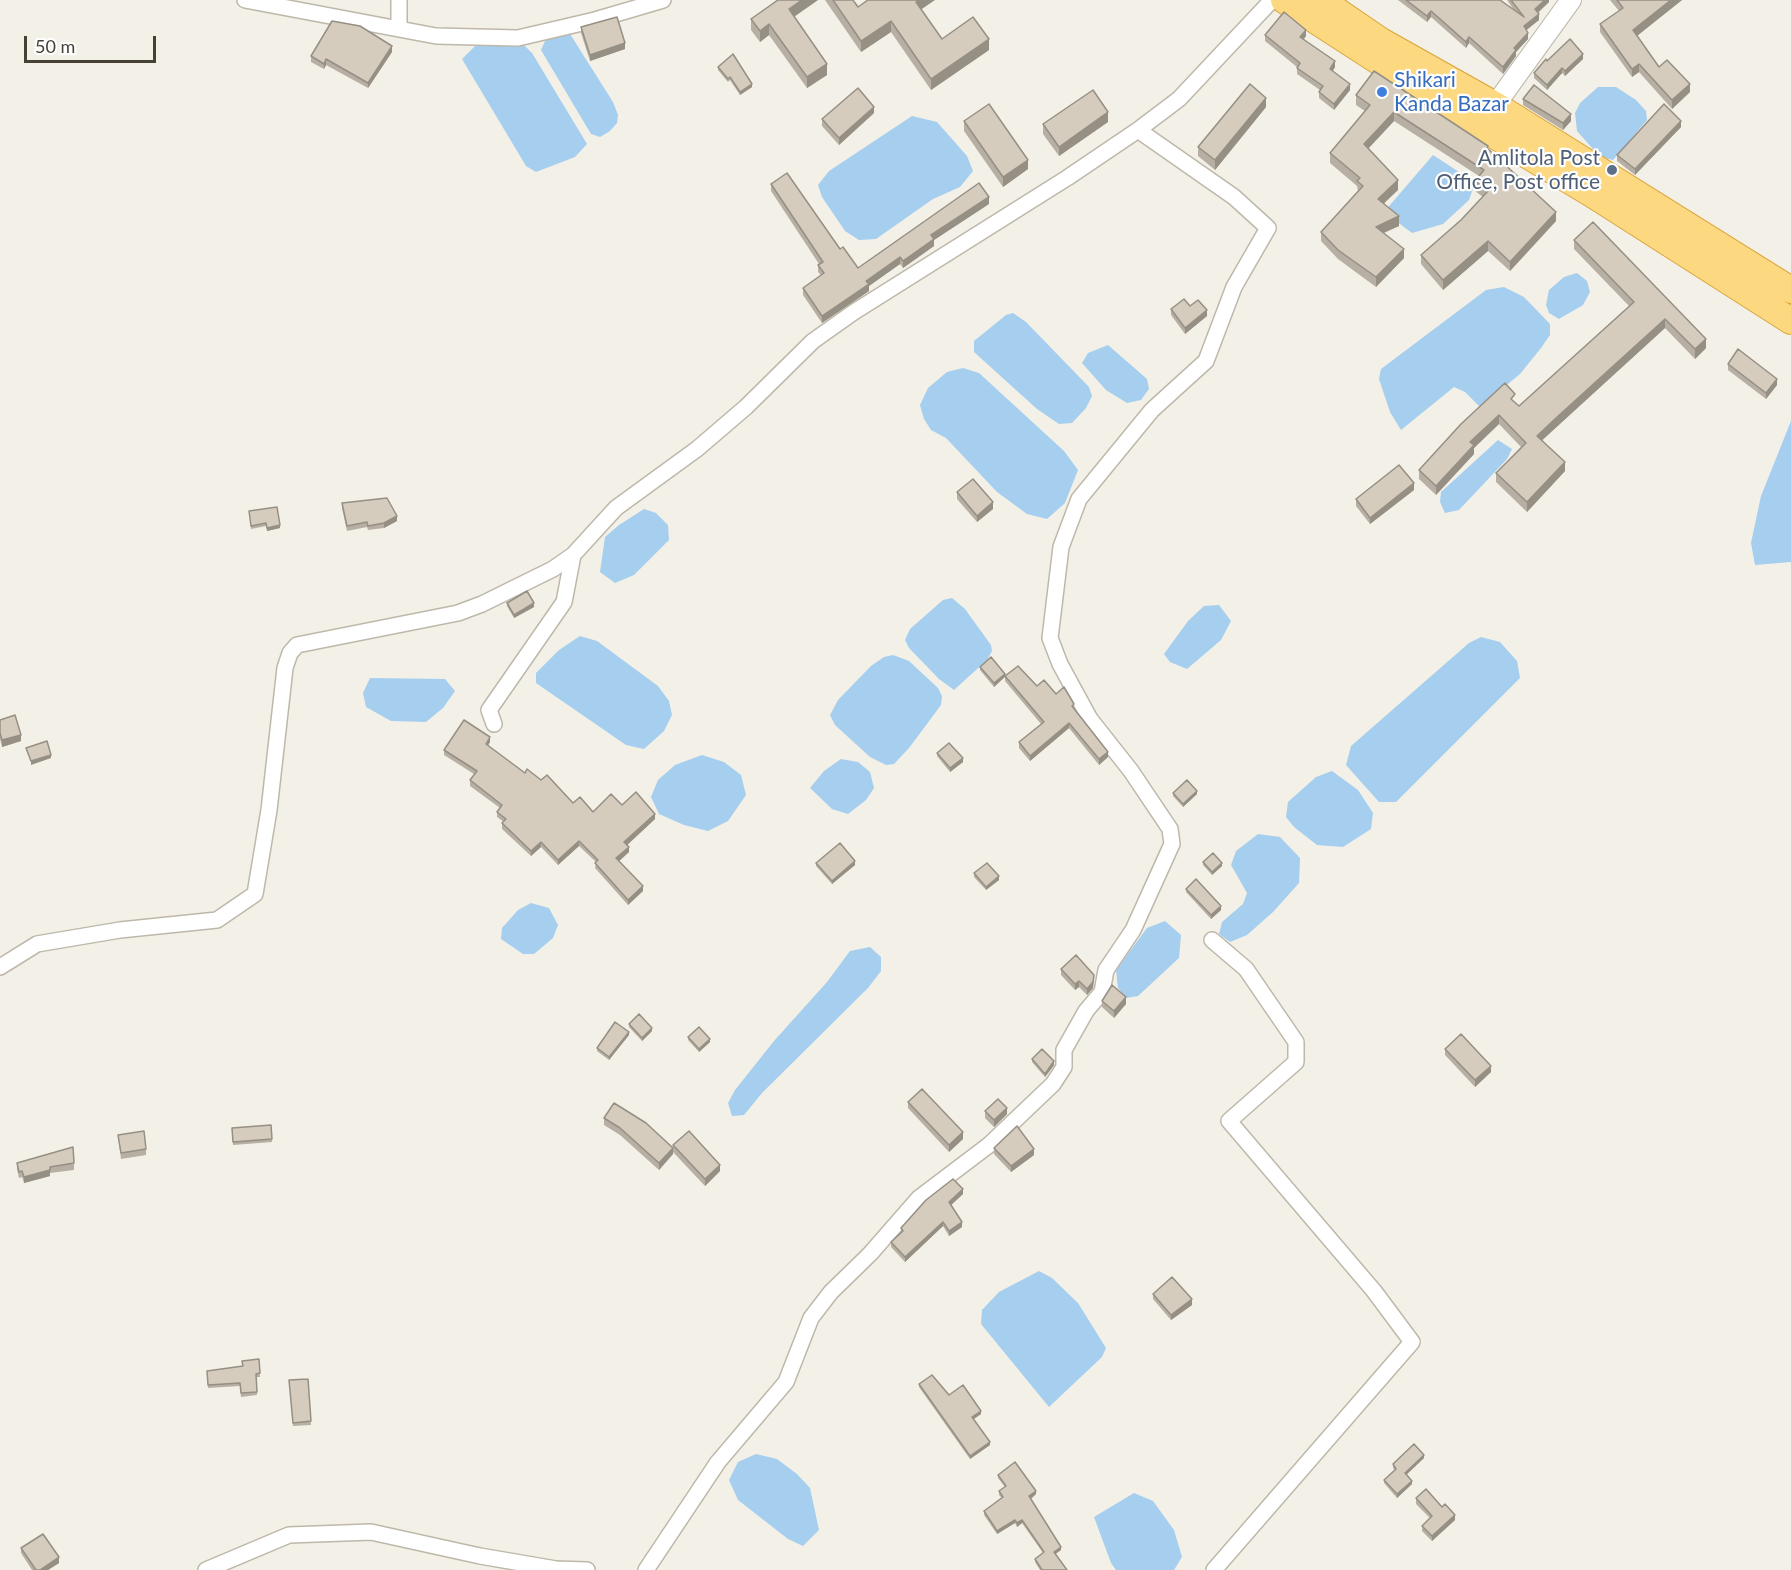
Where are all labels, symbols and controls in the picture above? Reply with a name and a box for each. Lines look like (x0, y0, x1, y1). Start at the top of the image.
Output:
scale bar (27, 24, 159, 62)
text: 50 m (35, 35, 75, 57)
place label: Shikari Kanda Bazar (1394, 67, 1509, 117)
marker: Shikari Kanda Bazar (1375, 85, 1389, 99)
place label: Amlitola Post Office, Post office (1436, 145, 1600, 195)
marker: Amlitola Post Office, Post office (1605, 163, 1619, 177)

